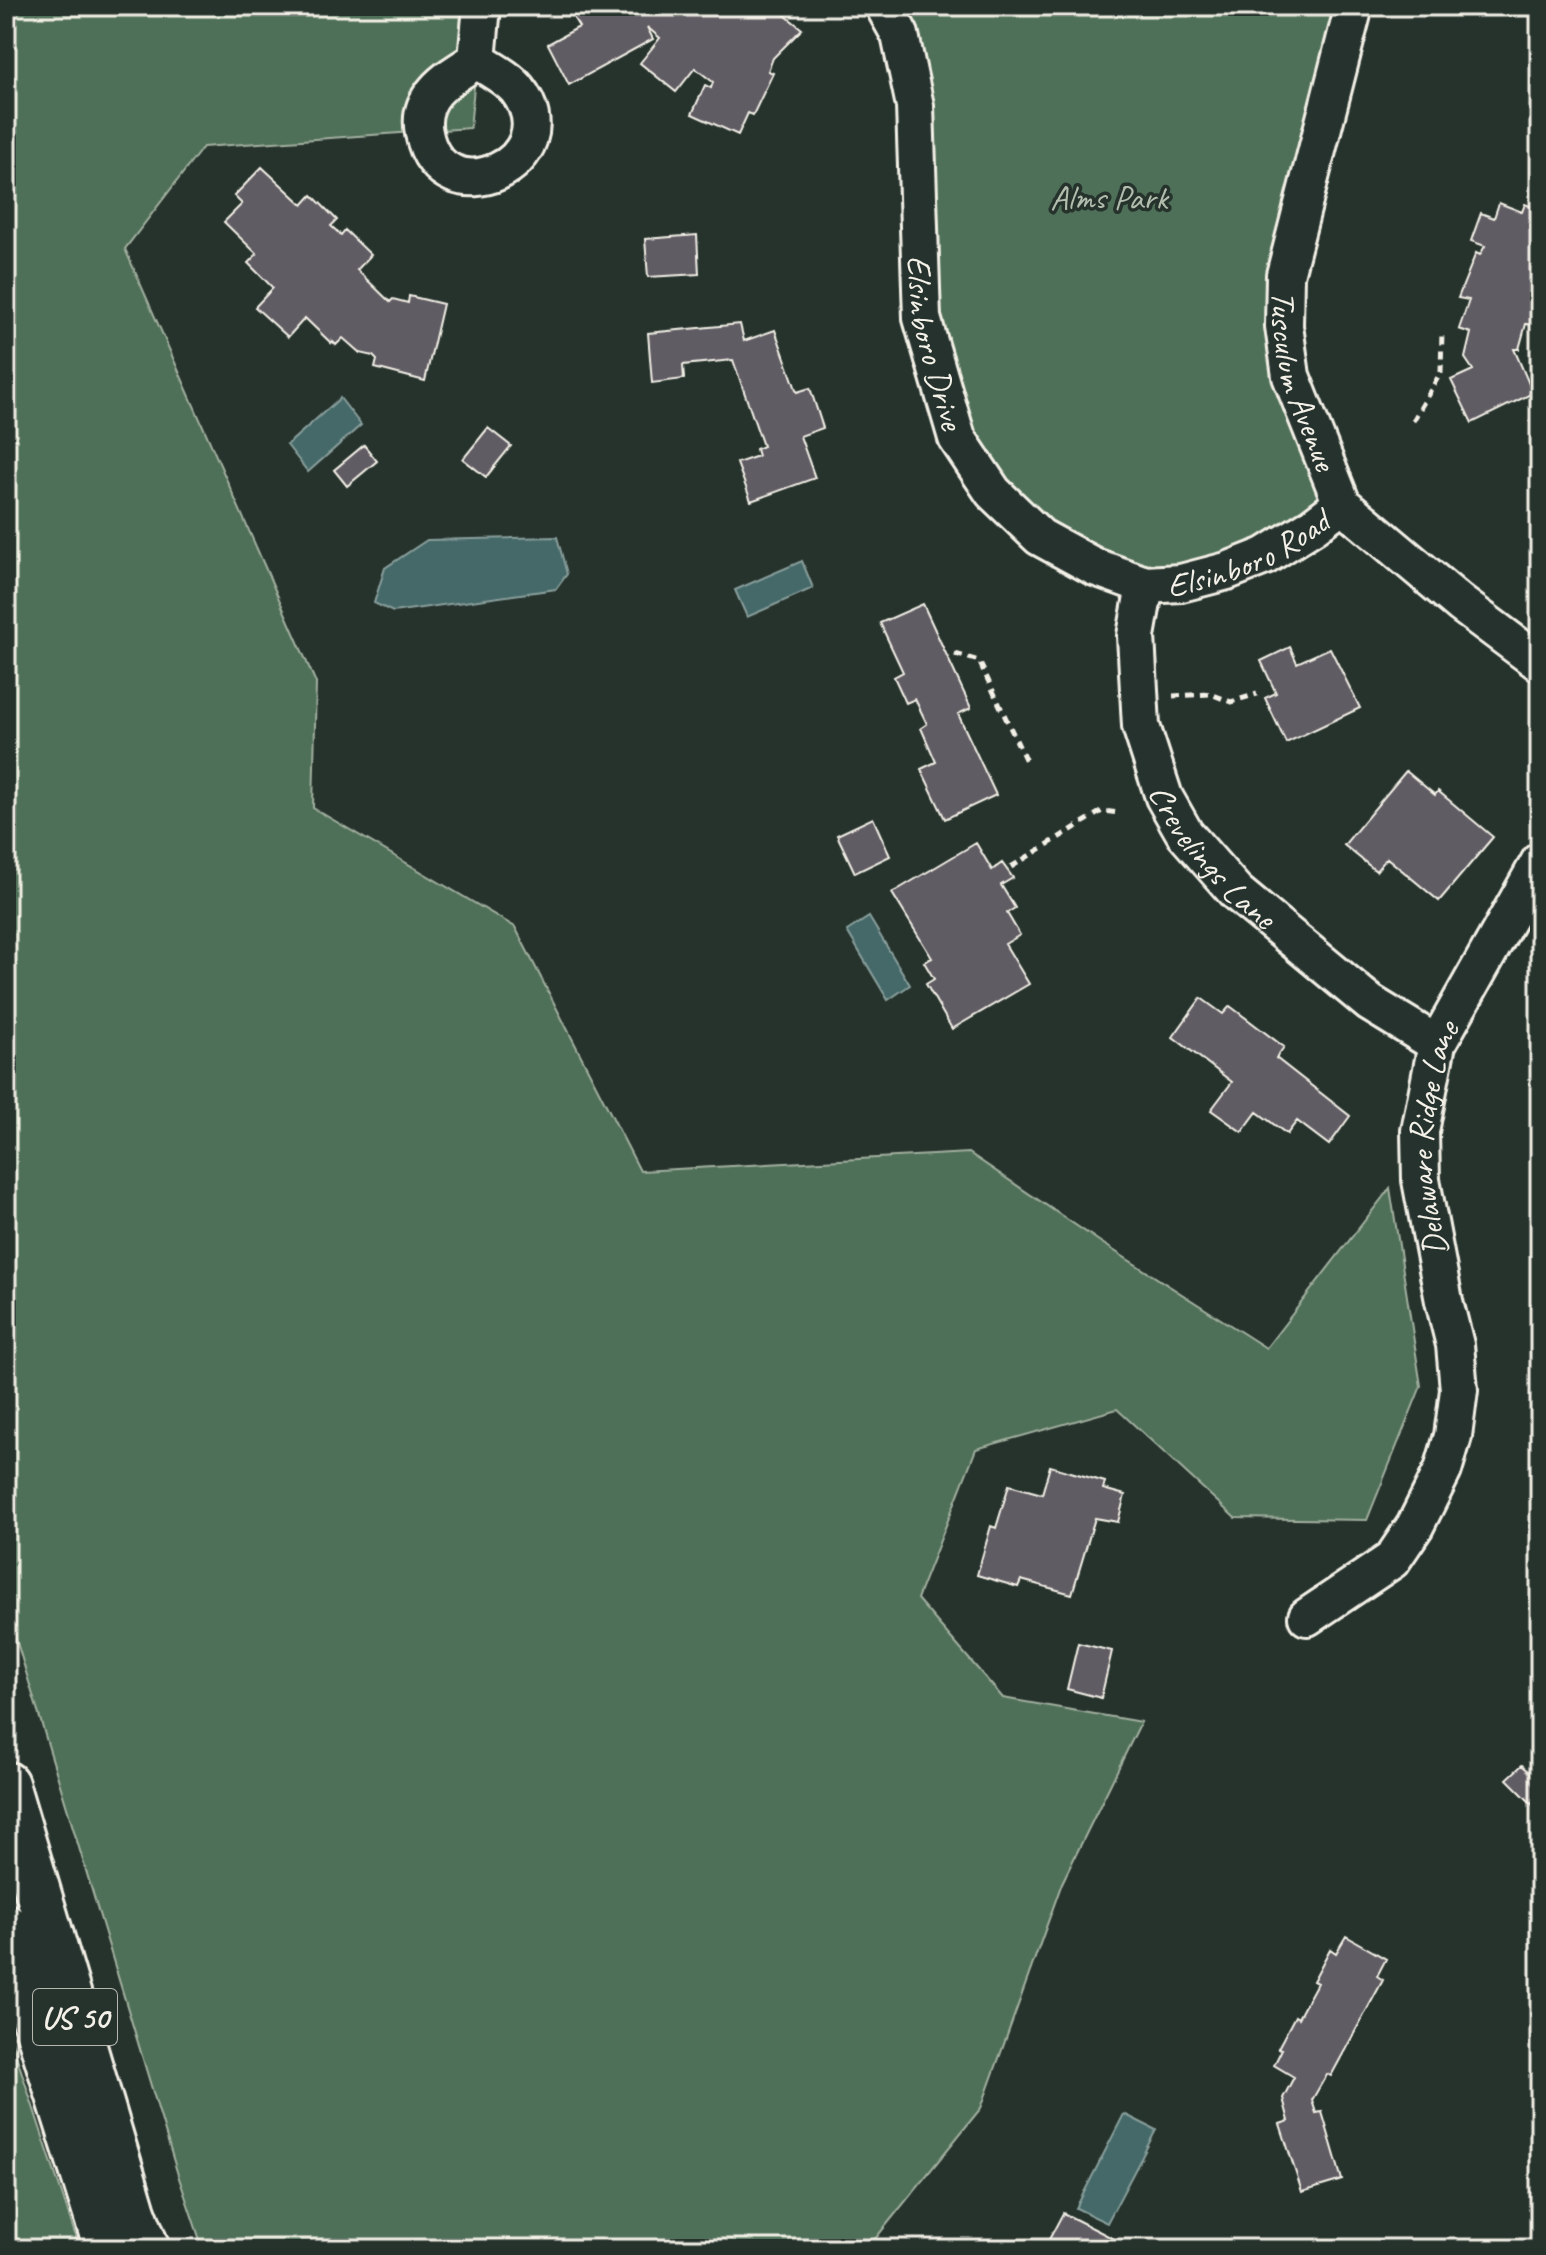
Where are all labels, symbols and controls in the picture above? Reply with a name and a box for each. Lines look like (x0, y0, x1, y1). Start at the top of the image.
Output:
park label: Alms Park (1050, 176, 1170, 219)
street label: Elsinboro Drive (898, 255, 975, 436)
street label: Tusculum Avenue (1262, 290, 1348, 478)
street label: Elsinboro Road (1167, 497, 1342, 606)
street label: Crevelings Lane (1140, 780, 1286, 940)
street label: Delaware Ridge Lane (1399, 1011, 1469, 1260)
road number: US 50 (33, 1989, 117, 2045)

